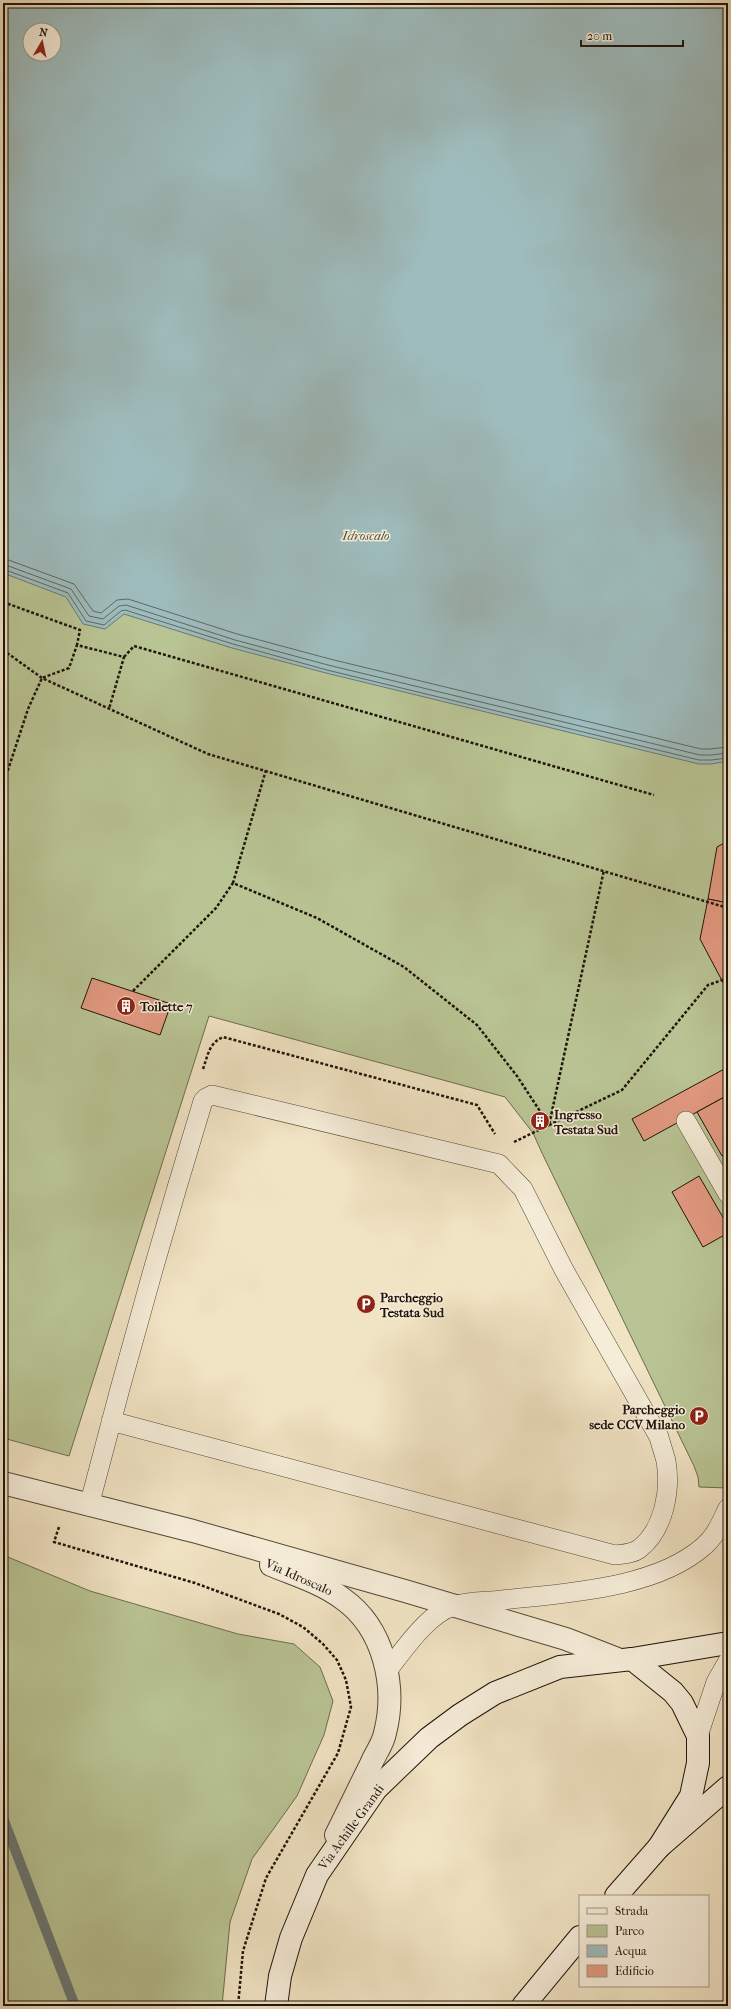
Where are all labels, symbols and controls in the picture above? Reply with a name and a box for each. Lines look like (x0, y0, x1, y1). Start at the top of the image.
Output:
north arrow (22, 22, 62, 62)
scale bar (581, 22, 683, 48)
text: N (38, 26, 49, 40)
text: 20 m (587, 29, 612, 43)
park label: Idroscalo (341, 528, 390, 543)
building icon: Toilette 7 (115, 995, 137, 1017)
place label: Toilette 7 (139, 999, 193, 1014)
place label: Ingresso Testata Sud (553, 1107, 619, 1137)
building icon: Ingresso Testata Sud (529, 1110, 551, 1132)
place label: Parcheggio Testata Sud (379, 1290, 445, 1320)
parking icon: Parcheggio Testata Sud (355, 1293, 377, 1315)
place label: Parcheggio sede CCV Milano (589, 1402, 685, 1432)
parking icon: Parcheggio sede CCV Milano (688, 1405, 710, 1427)
street label: Via Idroscalo (262, 1555, 335, 1599)
street label: Via Achille Grandi (314, 1781, 387, 1873)
legend (579, 1895, 709, 1987)
text: Strada (615, 1904, 649, 1918)
text: Parco (615, 1924, 644, 1938)
text: Acqua (614, 1944, 647, 1958)
text: Edificio (615, 1964, 654, 1978)

